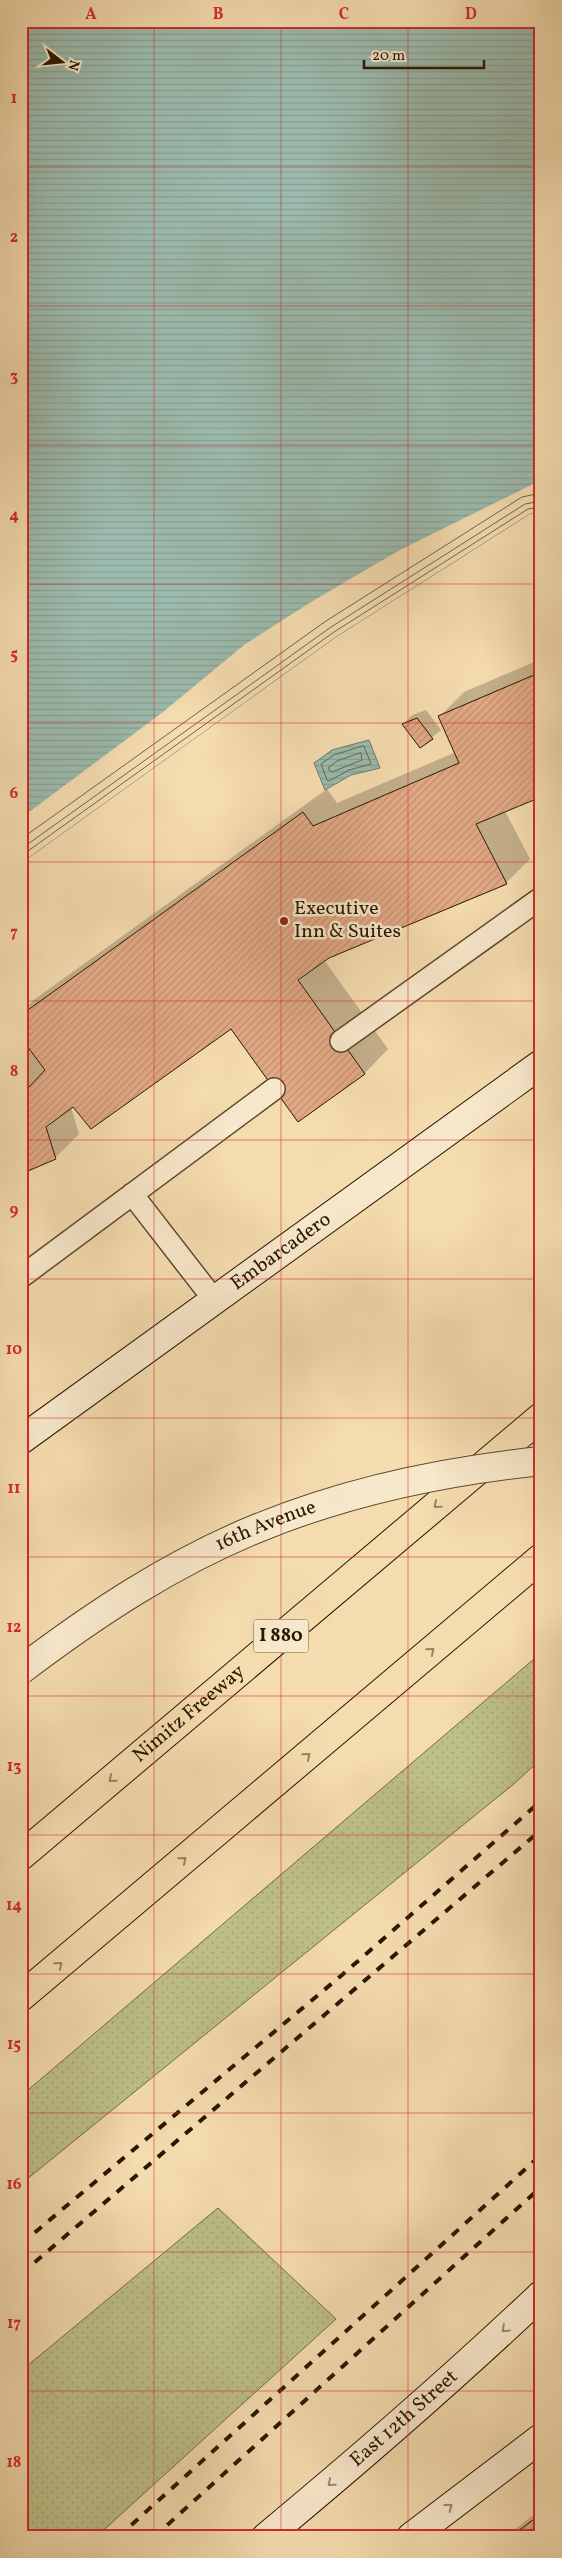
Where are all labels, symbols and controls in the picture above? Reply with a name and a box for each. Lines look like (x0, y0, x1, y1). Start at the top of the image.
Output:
text: A (85, 4, 97, 26)
text: B (213, 4, 224, 26)
text: C (339, 4, 349, 26)
text: D (465, 4, 477, 26)
north arrow (38, 38, 88, 88)
scale bar (364, 38, 484, 70)
text: 20 m (372, 46, 405, 67)
text: N (63, 58, 84, 73)
text: 1 (11, 88, 17, 110)
text: 2 (10, 227, 18, 249)
text: 3 (10, 366, 18, 388)
text: 4 (9, 505, 19, 527)
text: 5 (10, 644, 18, 666)
text: 6 (10, 783, 19, 805)
place label: Executive Inn & Suites (294, 895, 401, 946)
marker: Executive Inn & Suites (278, 915, 290, 927)
text: 7 (10, 922, 18, 944)
text: 8 (10, 1061, 18, 1083)
text: 9 (10, 1200, 19, 1222)
street label: Embarcadero (225, 1206, 337, 1298)
text: 10 (6, 1339, 22, 1361)
text: 11 (8, 1478, 20, 1500)
street label: 16th Avenue (211, 1494, 320, 1559)
one-way arrow (433, 1499, 442, 1508)
text: 12 (7, 1617, 21, 1639)
road number: I 880 (254, 1620, 308, 1652)
one-way arrow (425, 1648, 434, 1656)
street label: Nimitz Freeway (127, 1658, 251, 1770)
one-way arrow (301, 1753, 310, 1761)
text: 13 (7, 1756, 21, 1778)
one-way arrow (109, 1773, 118, 1782)
one-way arrow (177, 1857, 186, 1866)
text: 14 (6, 1895, 22, 1917)
one-way arrow (53, 1962, 62, 1971)
text: 15 (7, 2034, 21, 2056)
text: 16 (6, 2174, 22, 2196)
text: 17 (7, 2313, 21, 2335)
one-way arrow (502, 2323, 511, 2332)
street label: East 12th Street (344, 2364, 465, 2474)
text: 18 (6, 2452, 22, 2474)
one-way arrow (328, 2477, 337, 2485)
one-way arrow (444, 2504, 453, 2513)

